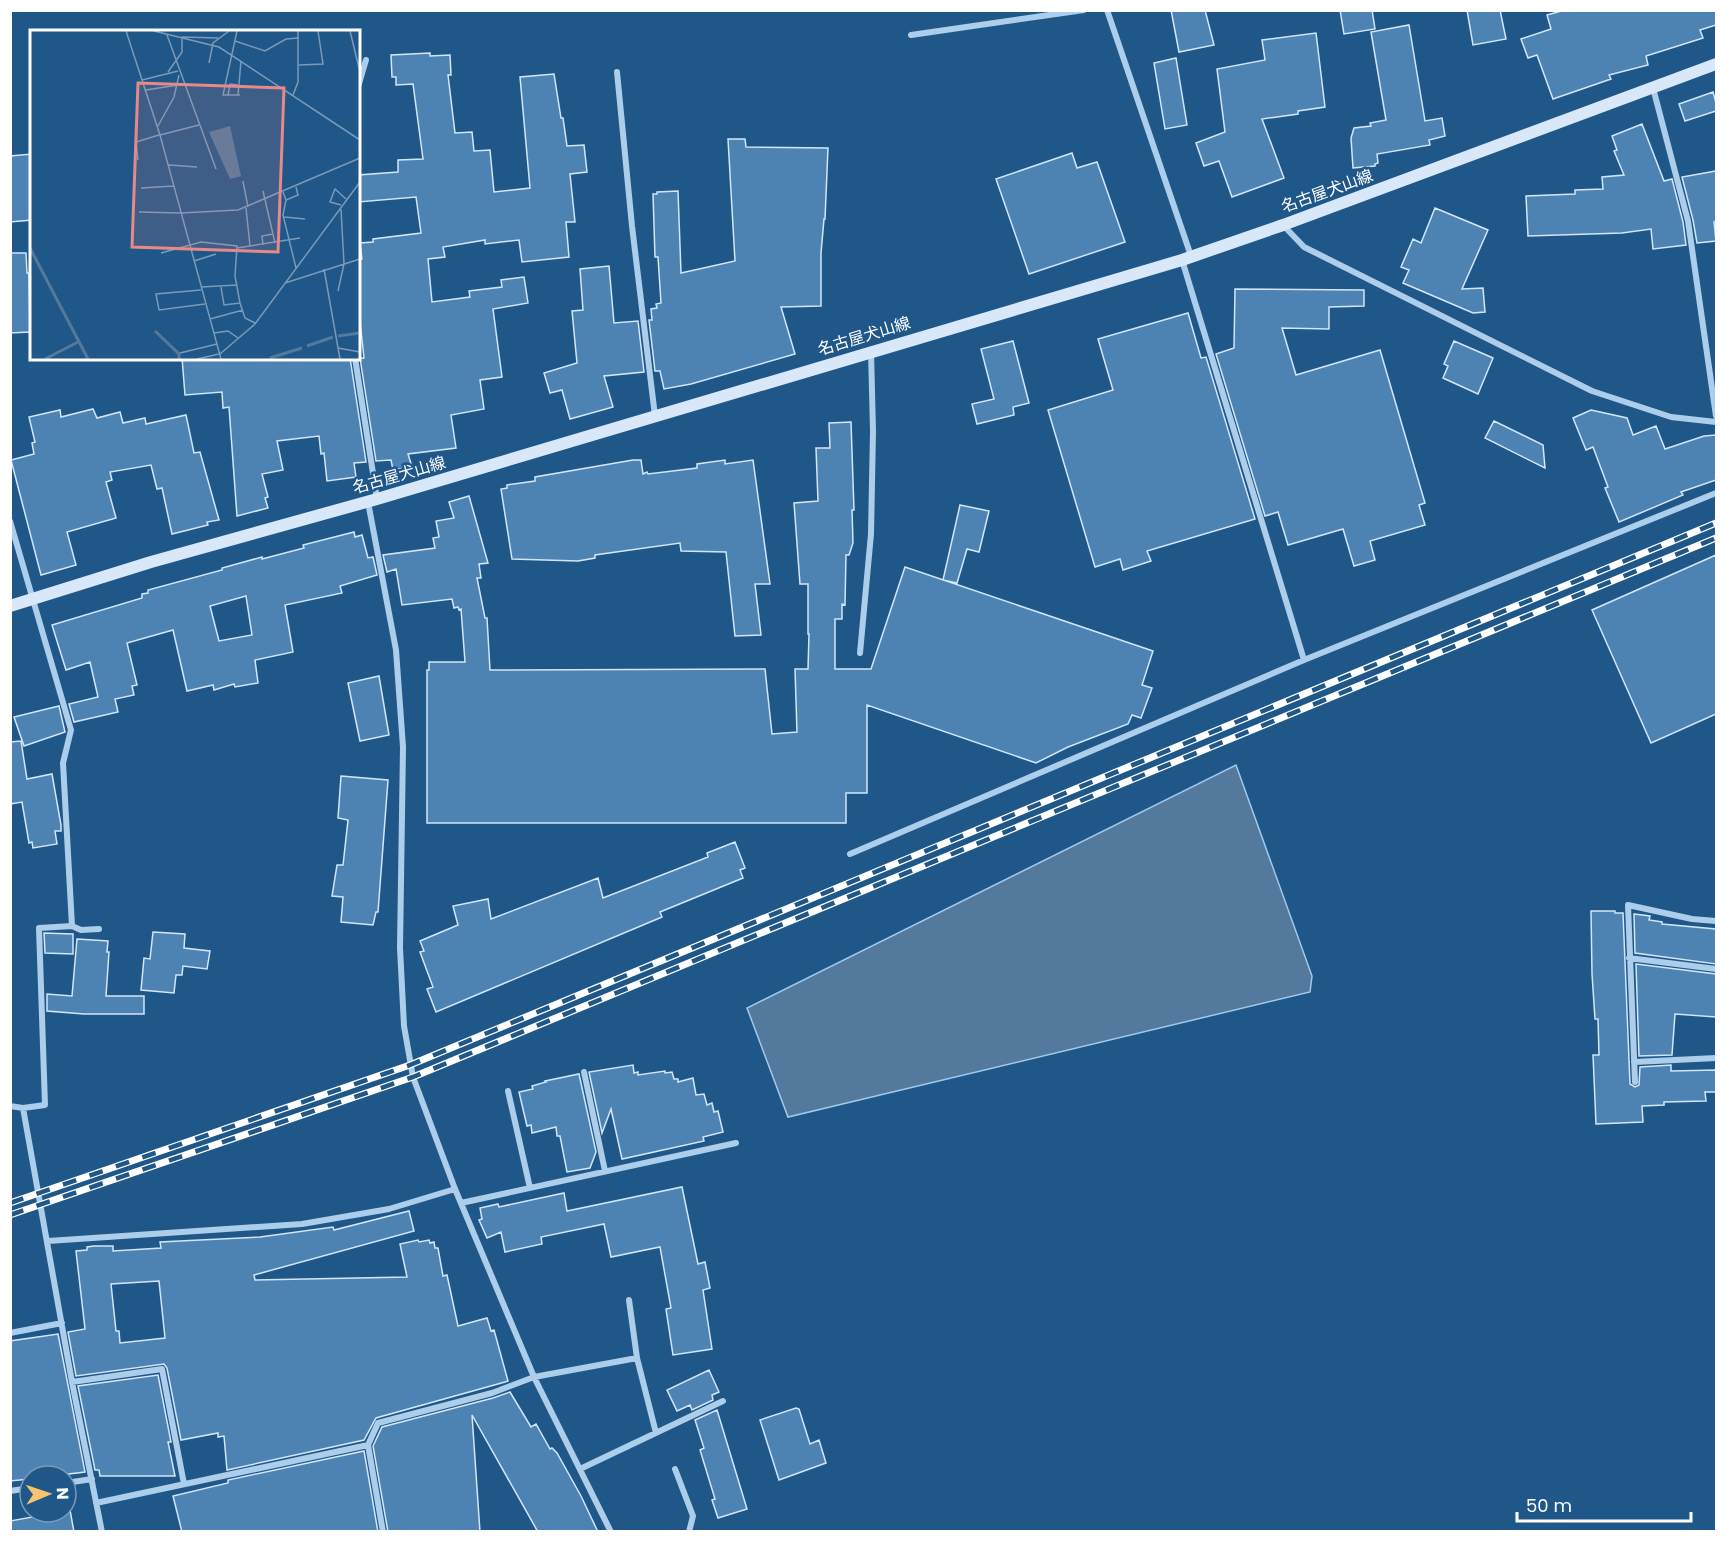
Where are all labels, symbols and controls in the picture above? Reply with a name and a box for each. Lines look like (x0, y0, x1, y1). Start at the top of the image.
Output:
inset map (30, 30, 360, 360)
street label: 名古屋犬山線 (1278, 164, 1376, 218)
street label: 名古屋犬山線 (815, 311, 913, 361)
street label: 名古屋犬山線 (350, 451, 448, 499)
north arrow (18, 1464, 78, 1524)
scale bar (1517, 1485, 1691, 1523)
text: N (51, 1487, 74, 1500)
text: 50 m (1526, 1493, 1572, 1518)

